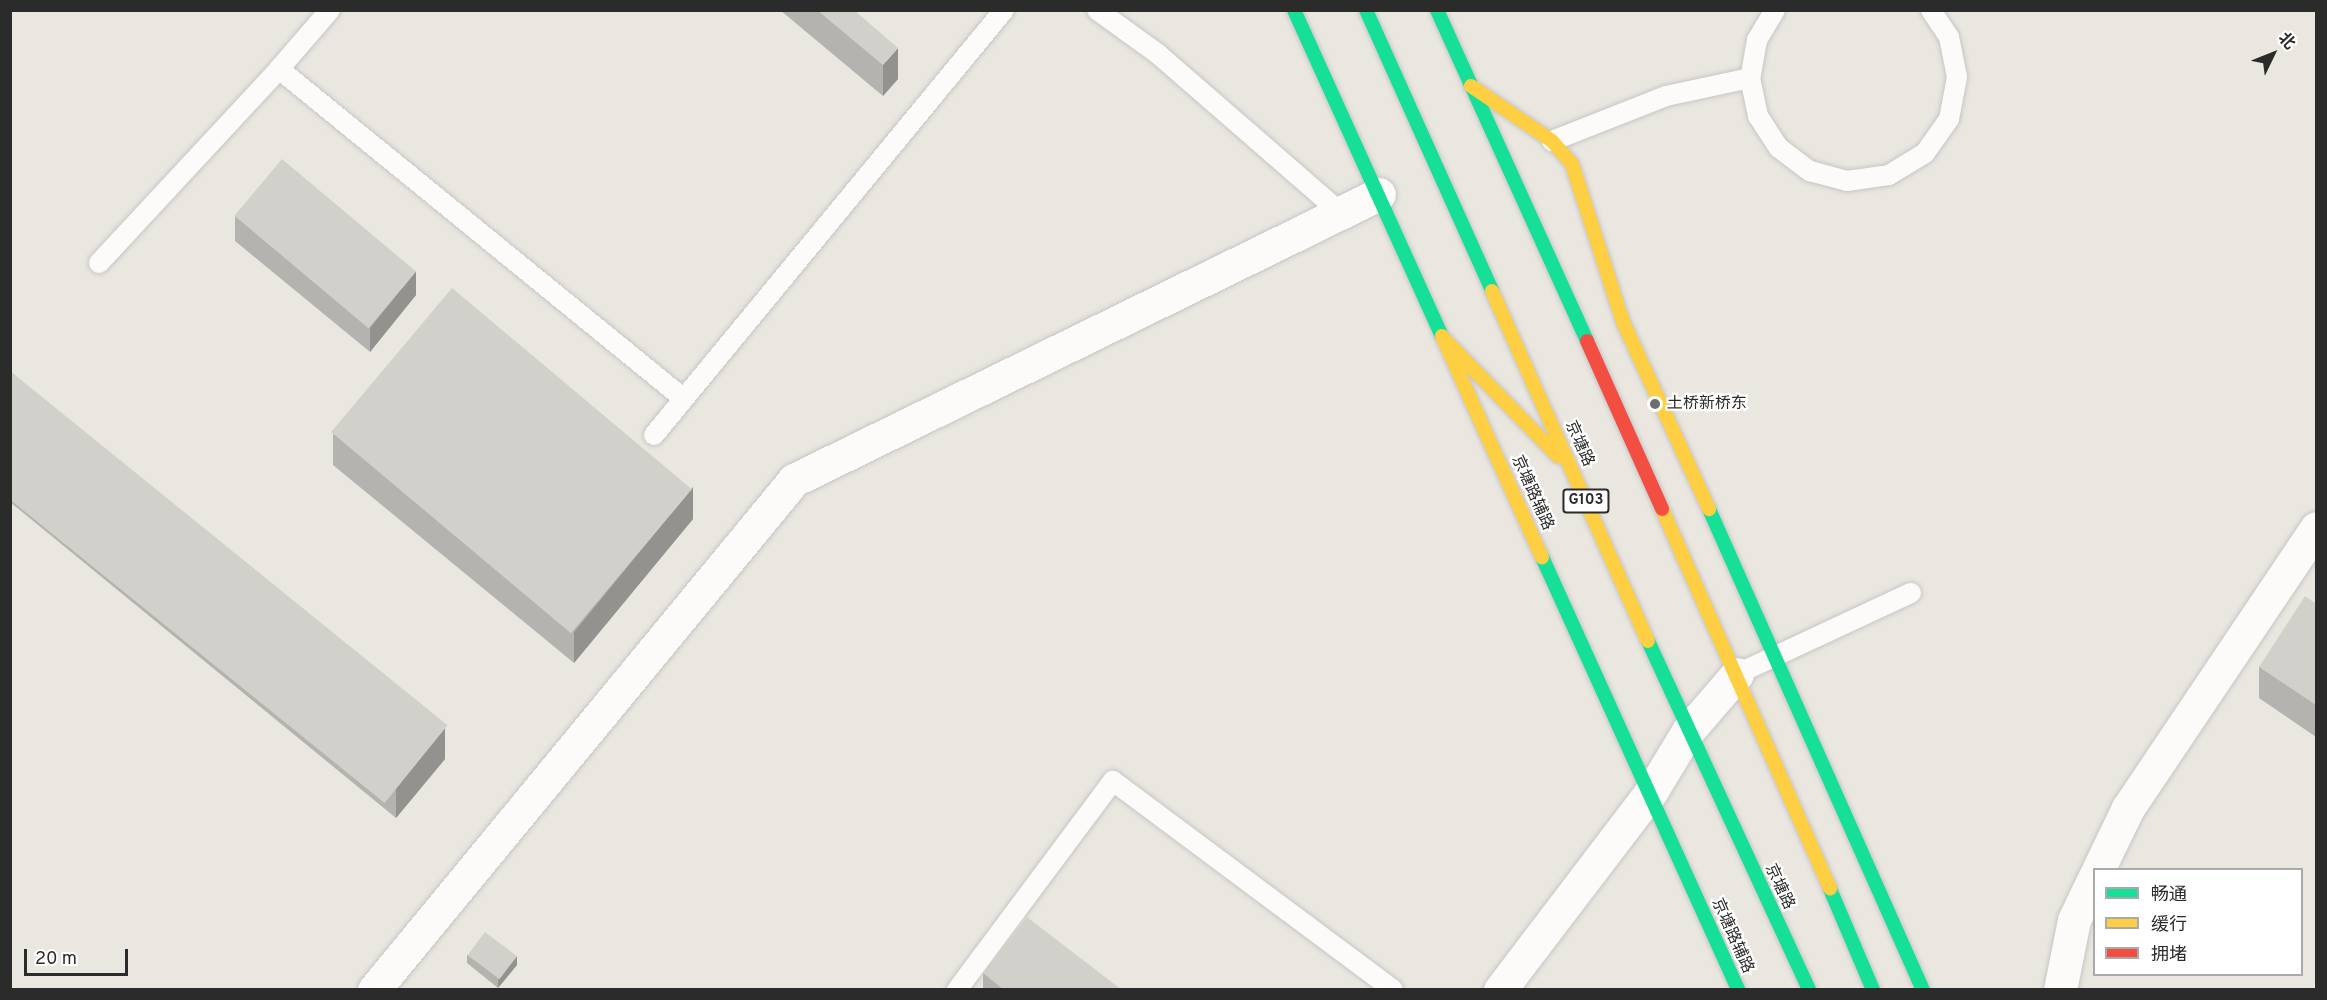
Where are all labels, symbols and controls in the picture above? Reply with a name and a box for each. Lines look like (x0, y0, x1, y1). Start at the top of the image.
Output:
north arrow (2243, 24, 2303, 84)
text: 北 (2273, 29, 2299, 54)
place label: 土桥新桥东 (1667, 394, 1747, 414)
marker: 土桥新桥东 (1648, 397, 1662, 411)
street label: 京塘路 (1560, 418, 1598, 470)
street label: 京塘路辅路 (1507, 453, 1557, 533)
road number: G103 (1562, 489, 1610, 513)
street label: 京塘路 (1760, 861, 1798, 913)
legend (2093, 868, 2303, 976)
text: 畅通 (2151, 884, 2187, 907)
street label: 京塘路辅路 (1707, 896, 1757, 976)
text: 缓行 (2151, 914, 2187, 937)
scale bar (27, 937, 130, 975)
text: 拥堵 (2151, 944, 2187, 967)
text: 20 m (35, 948, 77, 971)

